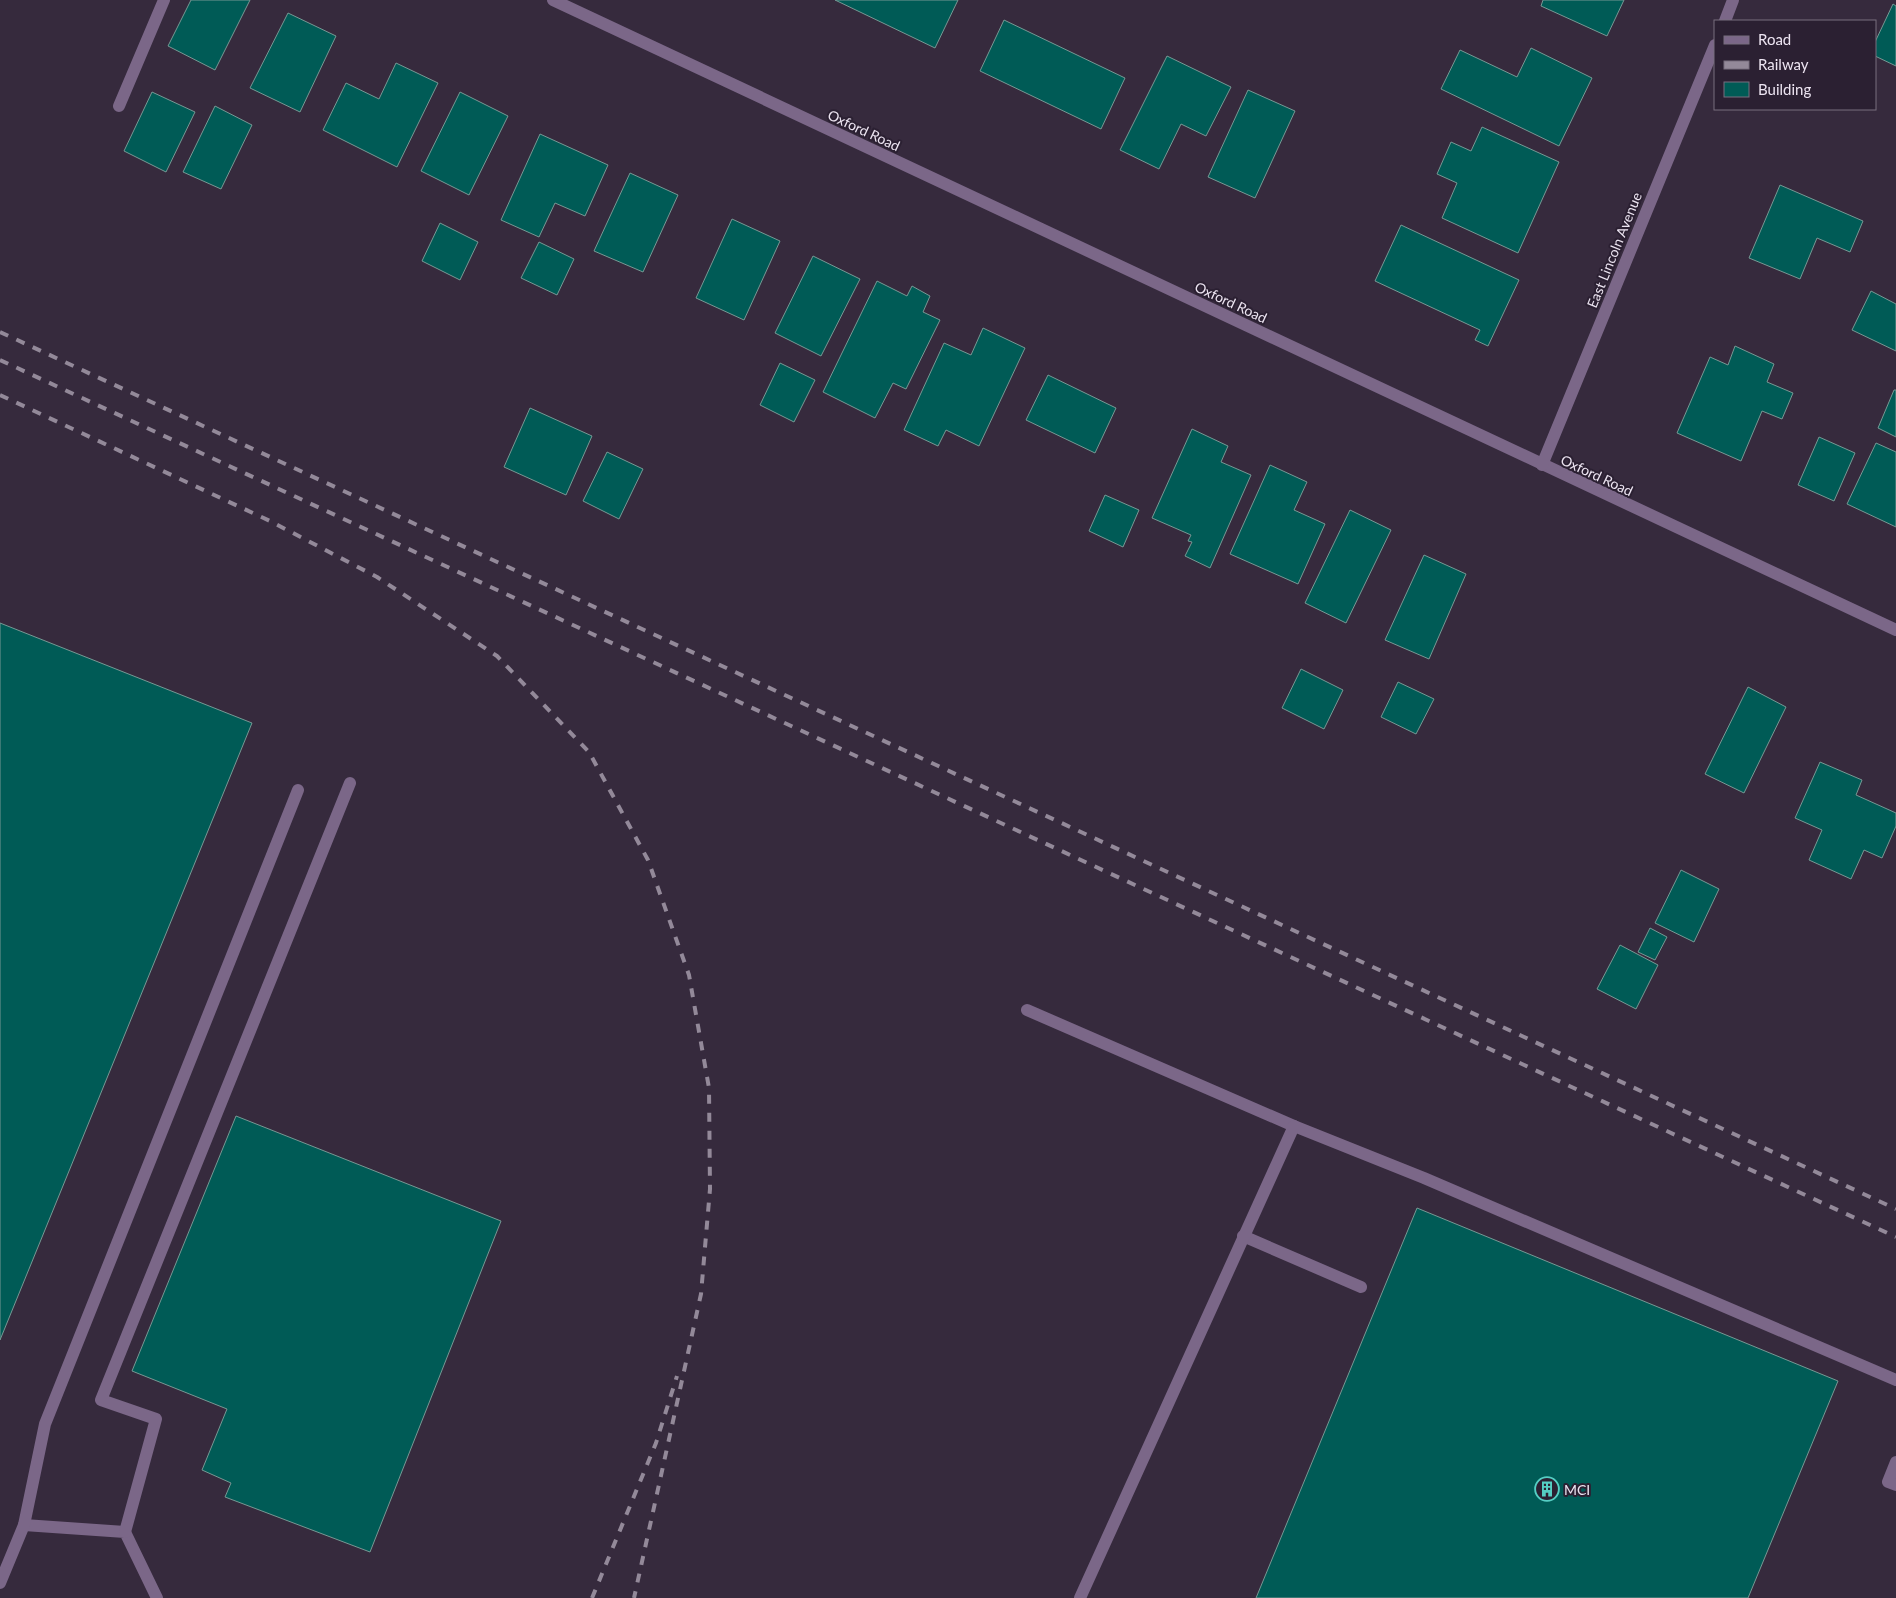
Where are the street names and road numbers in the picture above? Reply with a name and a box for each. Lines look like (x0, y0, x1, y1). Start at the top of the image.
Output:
street label: Oxford Road (825, 106, 903, 154)
street label: East Lincoln Avenue (1583, 190, 1645, 310)
street label: Oxford Road (1192, 278, 1270, 326)
street label: Oxford Road (1558, 451, 1636, 499)

